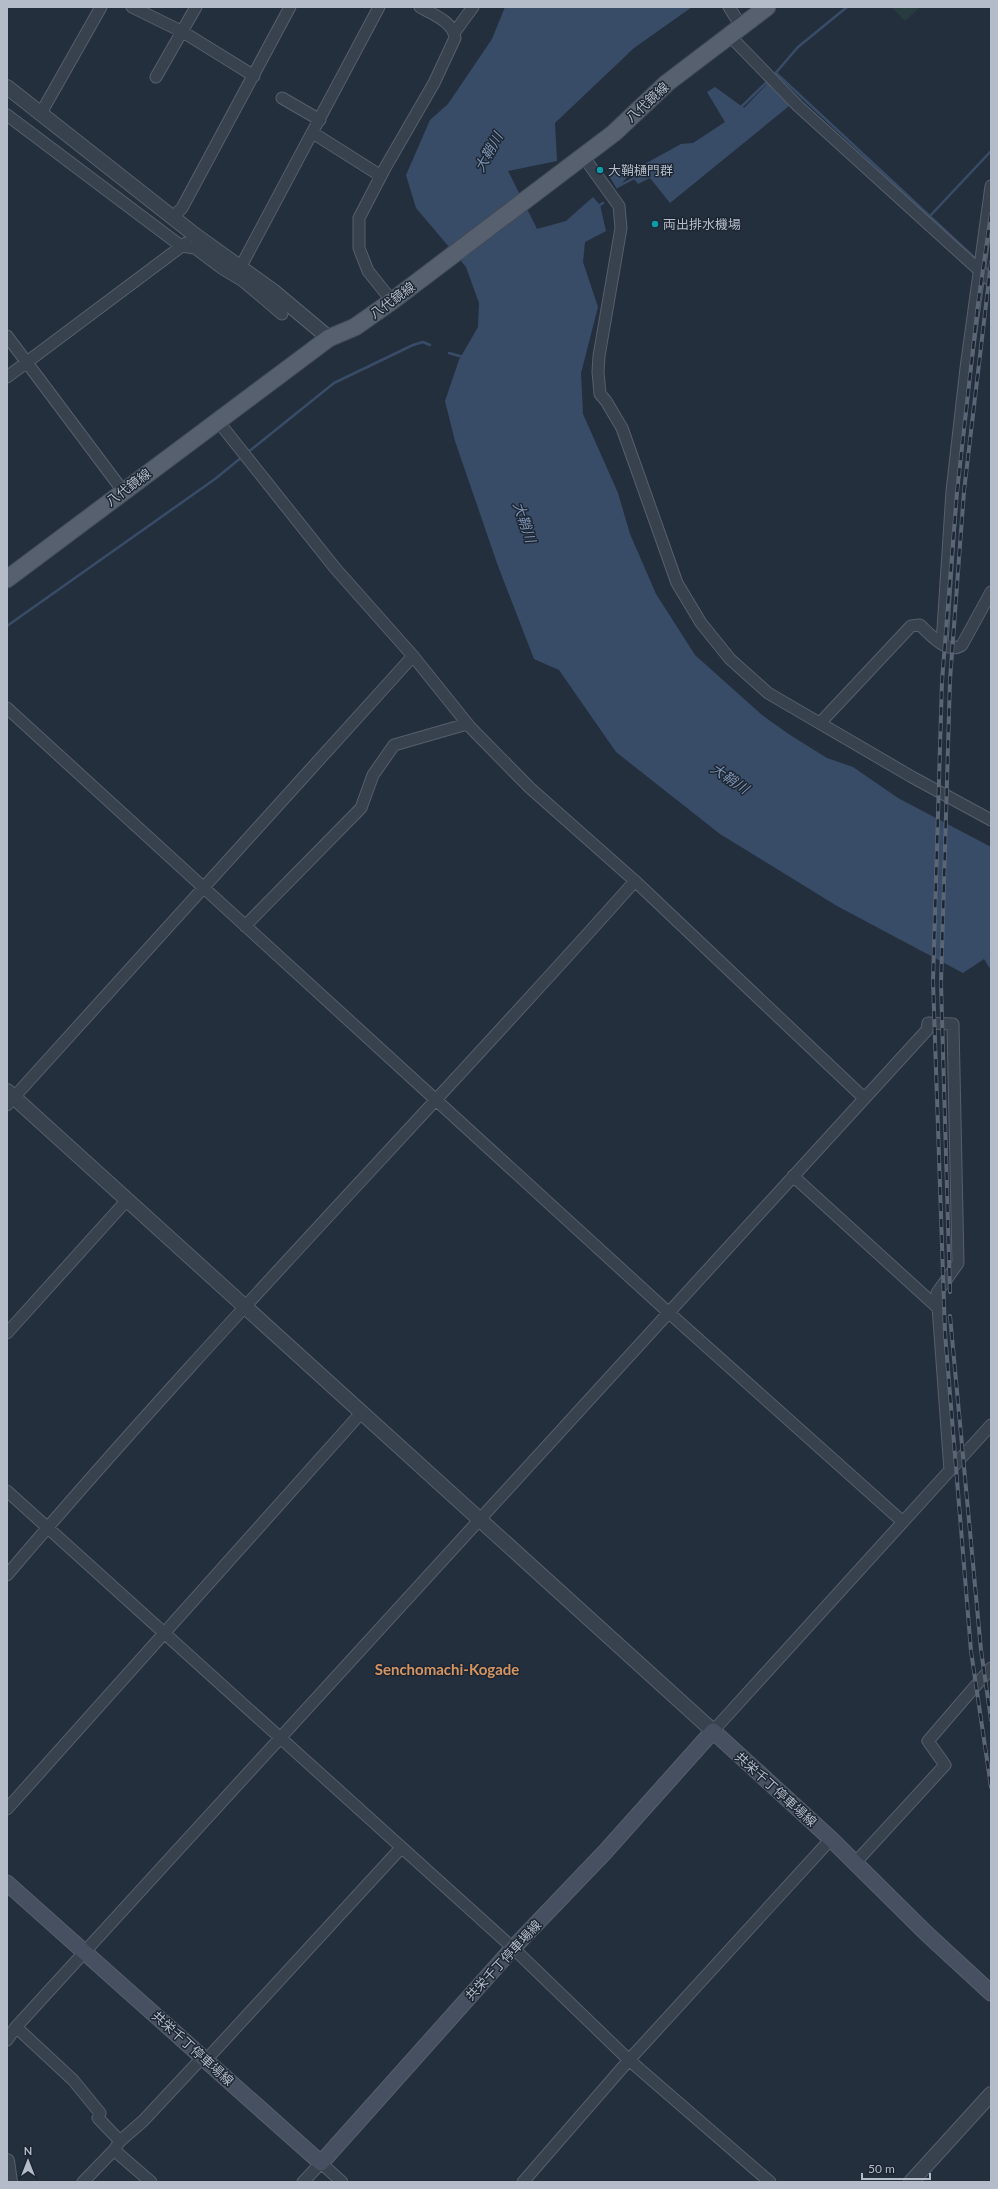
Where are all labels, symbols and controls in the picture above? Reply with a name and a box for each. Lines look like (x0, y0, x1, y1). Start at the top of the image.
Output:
street label: 八代鏡線 (622, 79, 672, 125)
water label: 大鞘川 (470, 128, 507, 174)
place label: 大鞘樋門群 (608, 162, 673, 178)
marker: 大鞘樋門群 (595, 165, 605, 175)
place label: 両出排水機場 (663, 216, 741, 232)
marker: 両出排水機場 (650, 219, 660, 229)
street label: 八代鏡線 (366, 278, 418, 322)
street label: 八代鏡線 (102, 465, 154, 509)
water label: 大鞘川 (510, 499, 541, 547)
water label: 大鞘川 (708, 759, 754, 798)
district label: Senchomachi-Kogade (375, 1660, 519, 1678)
street label: 共栄千丁停車場線 (732, 1748, 820, 1830)
street label: 共栄千丁停車場線 (462, 1917, 544, 2003)
street label: 共栄千丁停車場線 (149, 2007, 237, 2089)
north arrow (8, 2141, 48, 2181)
text: N (24, 2144, 32, 2157)
scale bar (862, 2155, 930, 2181)
text: 50 m (868, 2161, 895, 2176)

